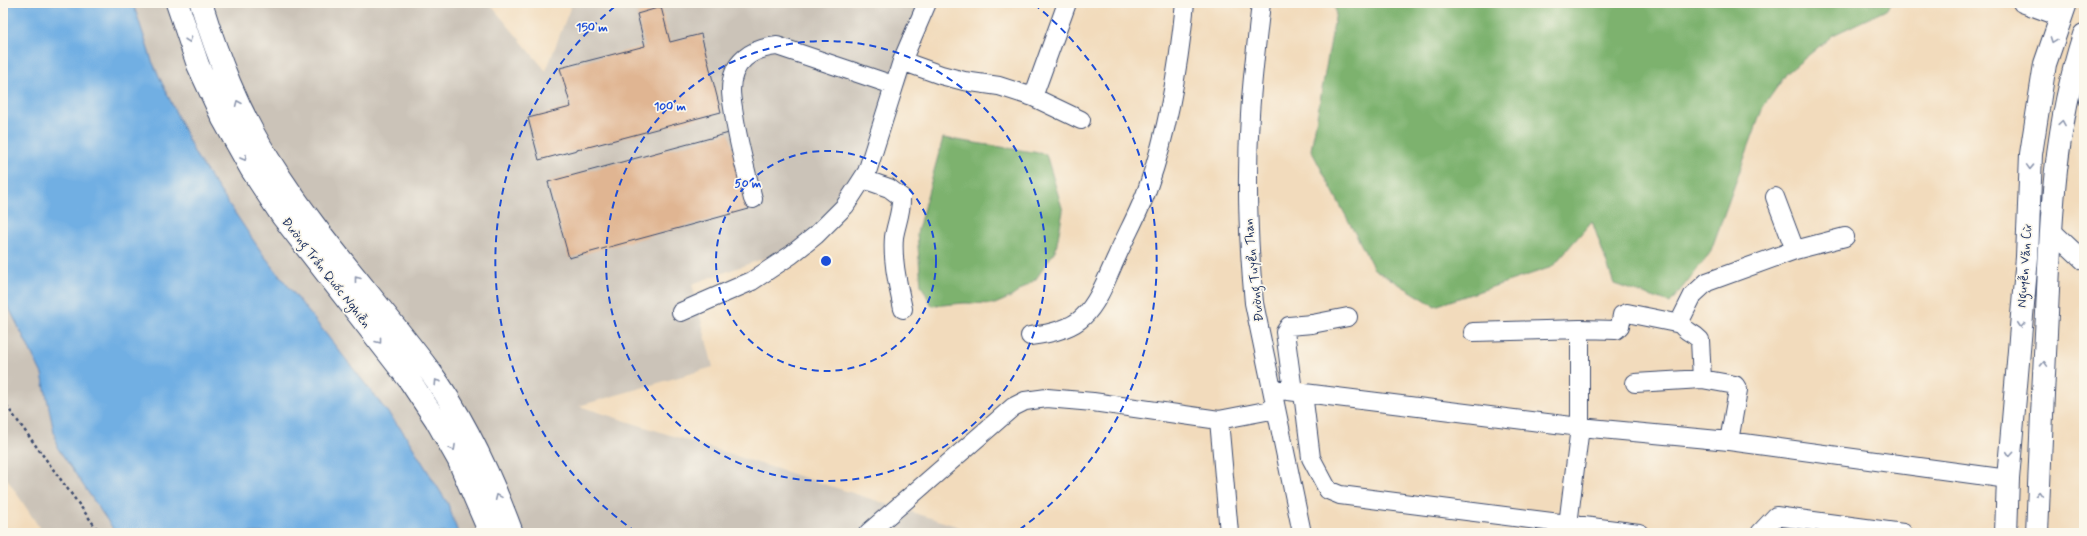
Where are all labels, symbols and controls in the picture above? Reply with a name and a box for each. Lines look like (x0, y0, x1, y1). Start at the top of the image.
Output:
text: 150 m (576, 20, 608, 36)
one-way arrow (185, 36, 193, 43)
one-way arrow (2049, 36, 2058, 43)
one-way arrow (234, 99, 242, 106)
text: 100 m (654, 99, 687, 115)
one-way arrow (2057, 120, 2066, 126)
one-way arrow (240, 154, 247, 161)
one-way arrow (2026, 164, 2035, 170)
text: 50 m (735, 176, 762, 192)
street label: Đường Trần Quốc Nghiễn (276, 214, 375, 333)
street label: Đường Tuyển Than (1240, 217, 1270, 322)
street label: Nguyễn Văn Cừ (2014, 223, 2038, 308)
centre of rings (819, 254, 833, 268)
one-way arrow (355, 277, 362, 284)
one-way arrow (2016, 322, 2025, 328)
one-way arrow (374, 337, 381, 344)
one-way arrow (2040, 361, 2049, 367)
one-way arrow (434, 379, 441, 386)
one-way arrow (448, 444, 455, 451)
one-way arrow (2006, 451, 2015, 457)
one-way arrow (2034, 491, 2043, 497)
one-way arrow (495, 493, 503, 501)

